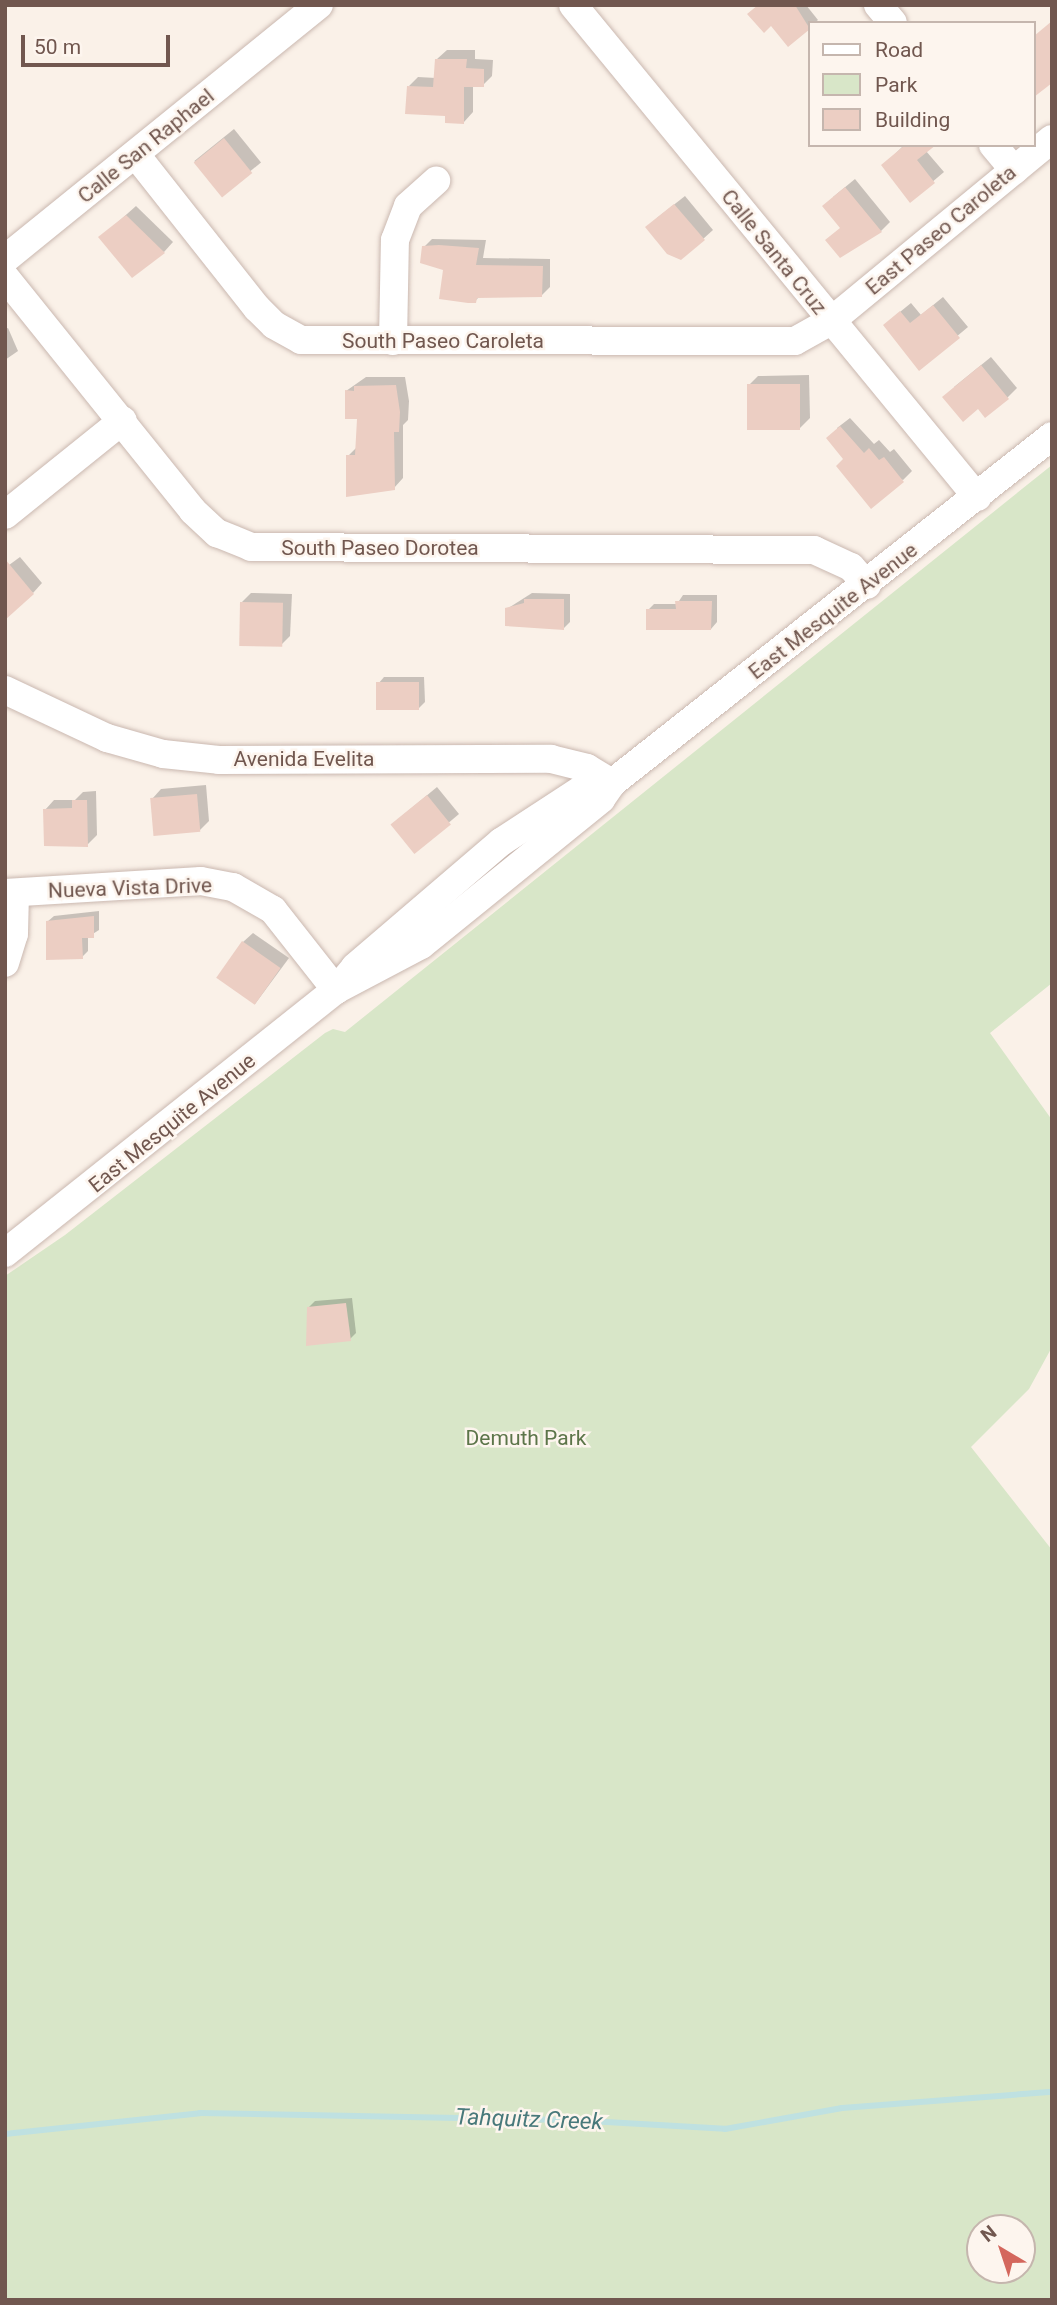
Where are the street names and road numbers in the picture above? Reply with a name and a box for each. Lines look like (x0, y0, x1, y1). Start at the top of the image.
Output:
street label: Calle San Raphael (73, 83, 219, 209)
street label: East Paseo Caroleta (861, 160, 1021, 300)
street label: Calle Santa Cruz (716, 184, 832, 320)
street label: South Paseo Caroleta (342, 328, 544, 354)
street label: South Paseo Dorotea (281, 535, 479, 561)
street label: East Mesquite Avenue (744, 537, 922, 685)
street label: Avenida Evelita (234, 746, 374, 772)
street label: Nueva Vista Drive (48, 873, 212, 903)
street label: East Mesquite Avenue (84, 1048, 260, 1198)

